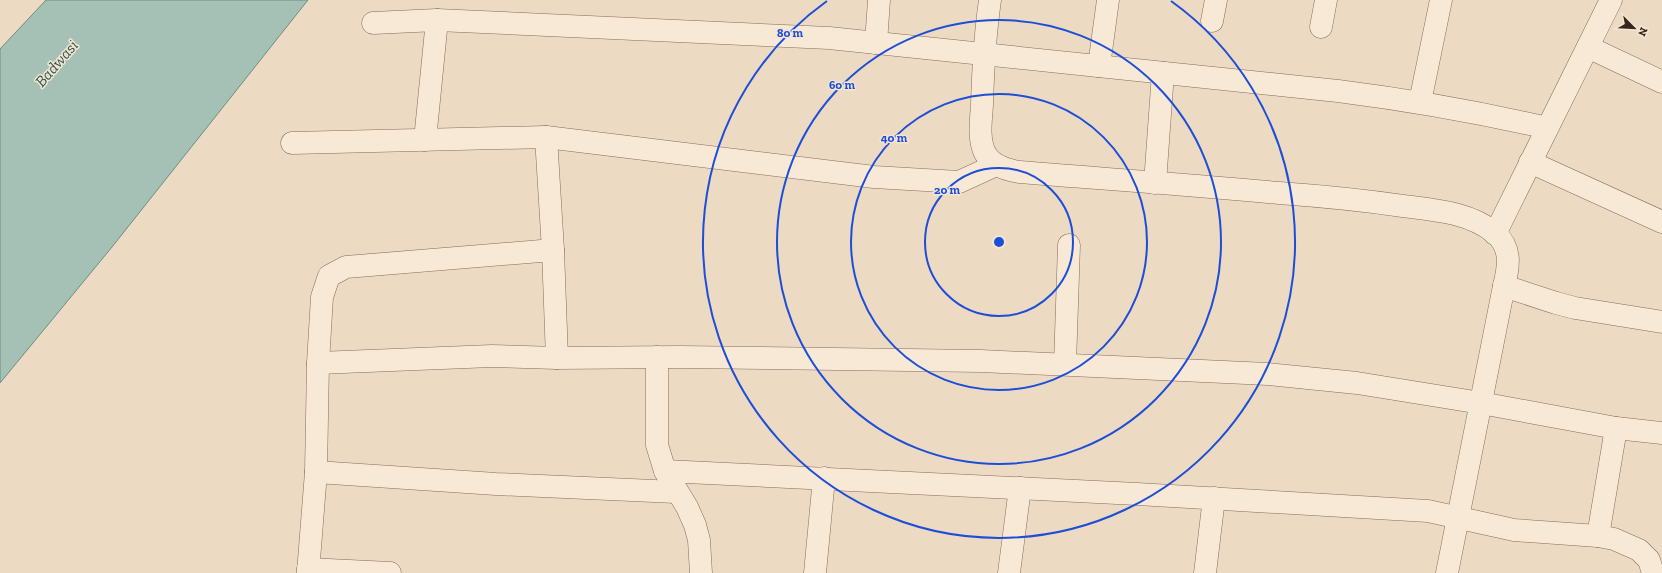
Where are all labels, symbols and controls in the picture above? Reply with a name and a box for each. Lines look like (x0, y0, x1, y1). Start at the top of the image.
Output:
north arrow (1614, 8, 1654, 48)
text: N (1635, 25, 1650, 39)
text: 80 m (777, 26, 804, 40)
water label: Badwasi (31, 36, 82, 91)
text: 60 m (829, 78, 856, 92)
text: 40 m (881, 131, 908, 145)
text: 20 m (934, 183, 961, 197)
centre of rings (992, 235, 1006, 249)

